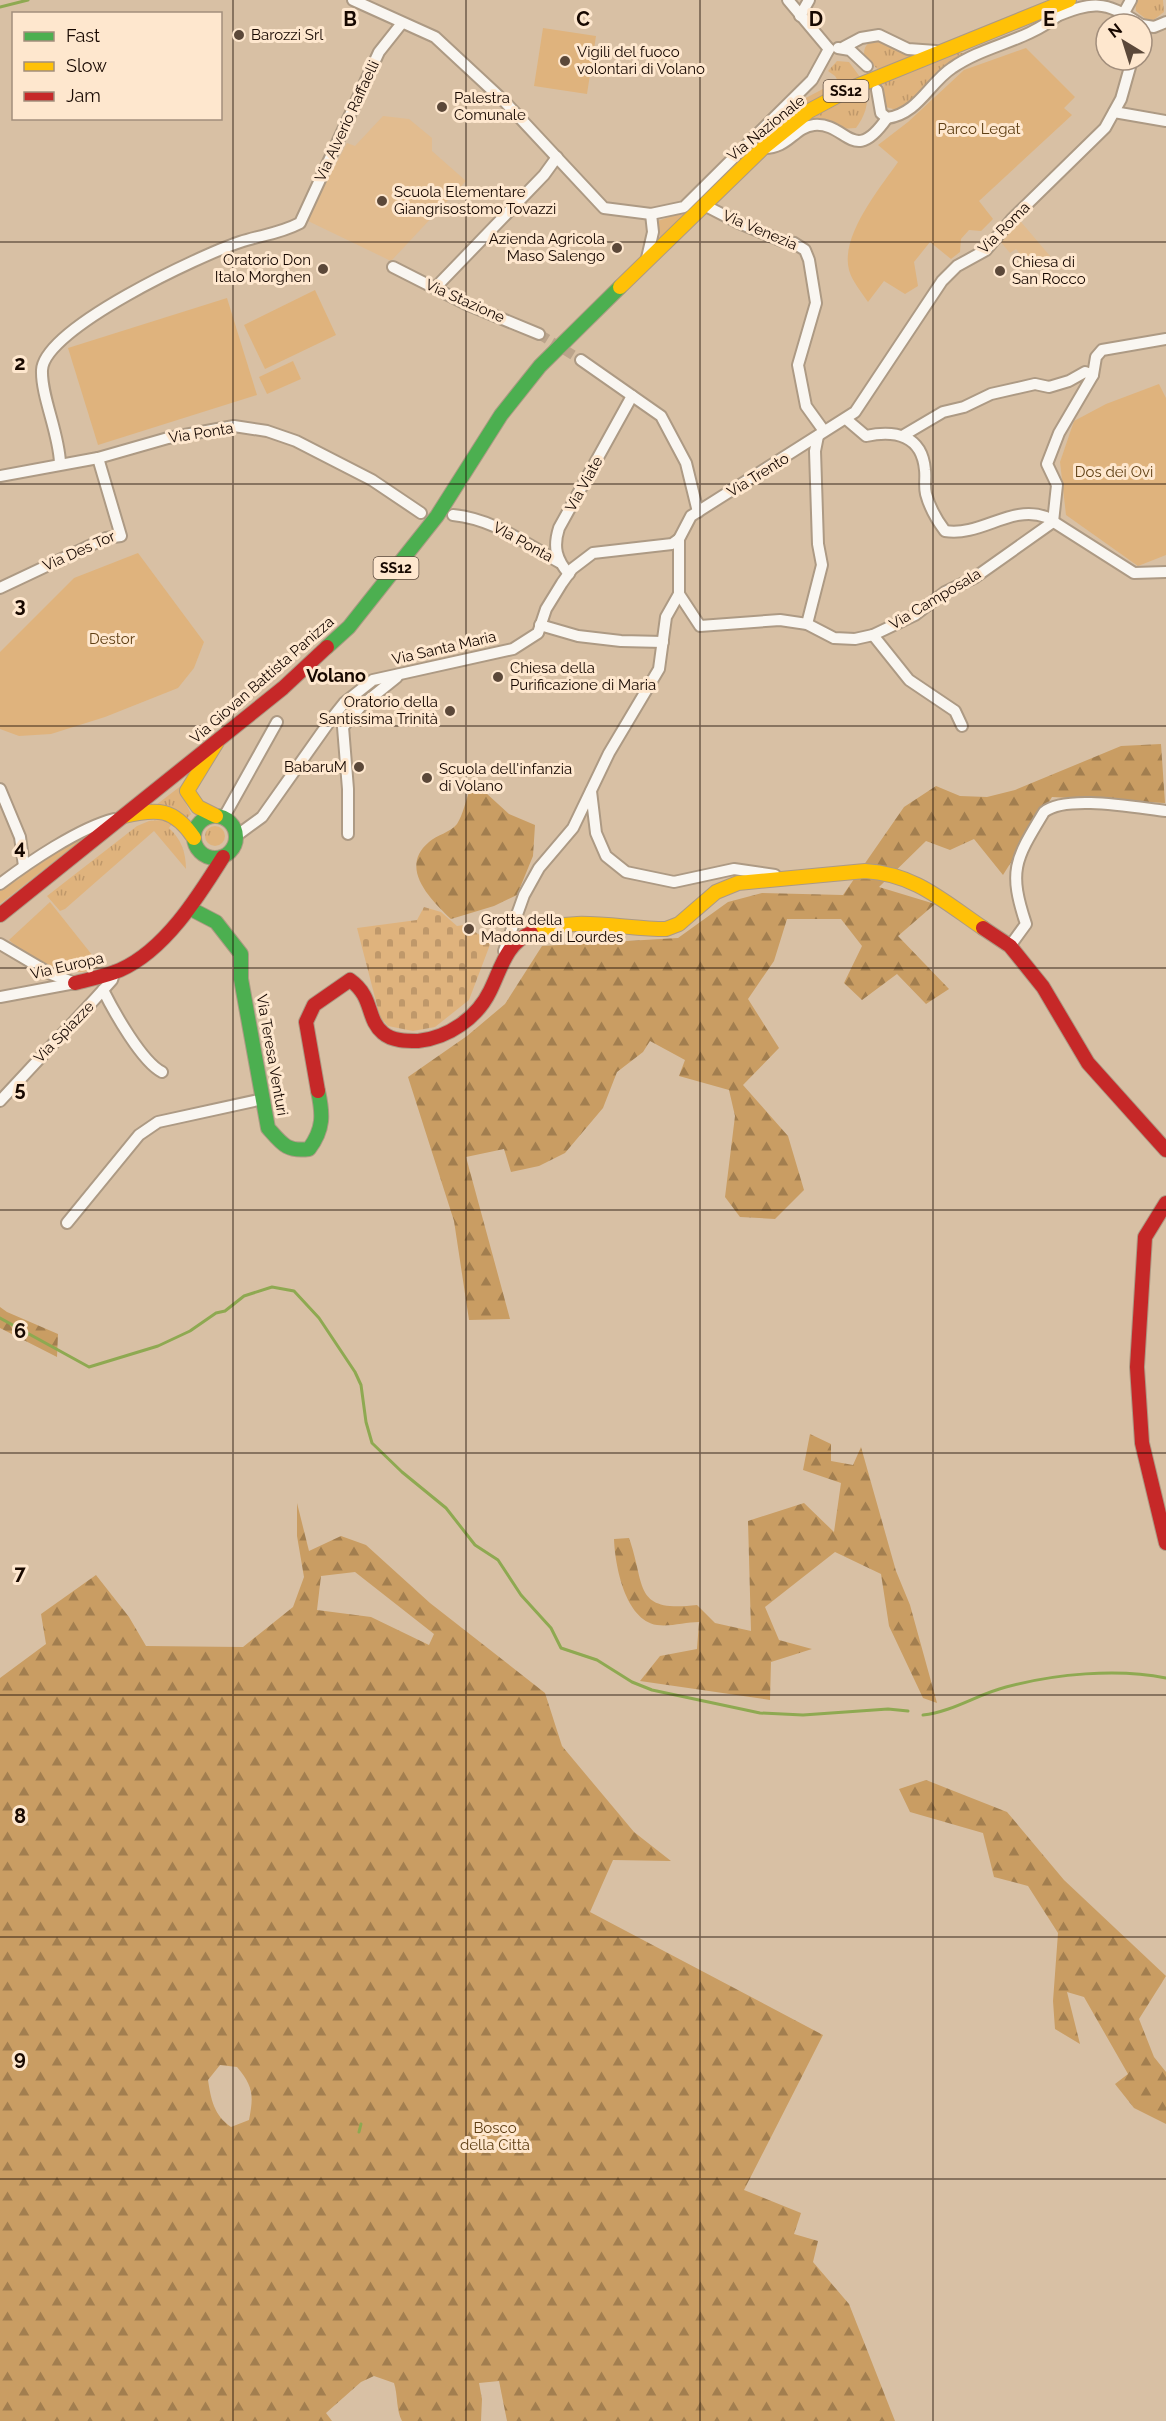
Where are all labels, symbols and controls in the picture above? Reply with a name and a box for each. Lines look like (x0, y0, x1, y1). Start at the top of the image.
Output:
text: B (343, 7, 357, 31)
text: C (576, 7, 590, 31)
text: D (809, 7, 823, 31)
text: E (1043, 7, 1055, 31)
legend (12, 12, 222, 120)
north arrow (1094, 12, 1154, 72)
text: N (1104, 19, 1126, 42)
text: Fast (66, 25, 100, 46)
place label: Barozzi Srl (251, 26, 324, 44)
marker: Barozzi Srl (232, 28, 246, 42)
place label: Vigili del fuoco volontari di Volano (577, 43, 705, 78)
marker: Vigili del fuoco volontari di Volano (558, 54, 572, 68)
text: Slow (66, 55, 107, 76)
street label: Via Alverio Raffaelli (311, 58, 383, 184)
road number: SS12 (824, 80, 868, 102)
text: Jam (66, 85, 101, 106)
place label: Palestra Comunale (454, 89, 526, 124)
street label: Via Nazionale (724, 91, 809, 165)
marker: Palestra Comunale (435, 100, 449, 114)
park label: Parco Legat (937, 120, 1021, 138)
place label: Scuola Elementare Giangrisostomo Tovazzi (394, 183, 556, 218)
marker: Scuola Elementare Giangrisostomo Tovazzi (375, 194, 389, 208)
street label: Via Roma (974, 198, 1034, 258)
street label: Via Venezia (720, 206, 800, 254)
place label: Azienda Agricola Maso Salengo (489, 230, 605, 265)
marker: Azienda Agricola Maso Salengo (610, 241, 624, 255)
place label: Oratorio Don Italo Morghen (215, 251, 311, 286)
place label: Chiesa di San Rocco (1012, 253, 1086, 288)
marker: Oratorio Don Italo Morghen (316, 262, 330, 276)
marker: Chiesa di San Rocco (993, 264, 1007, 278)
street label: Via Stazione (423, 276, 508, 327)
text: 2 (14, 351, 26, 375)
street label: Via Ponta (167, 419, 235, 447)
street label: Via Trento (724, 449, 792, 501)
street label: Via Viate (562, 453, 607, 515)
park label: Dos dei Ovi (1075, 463, 1153, 481)
street label: VIa Ponta (490, 518, 556, 566)
street label: Via Des Tor (40, 527, 119, 575)
road number: SS12 (374, 557, 418, 579)
street label: Via Camposala (886, 565, 984, 633)
text: 3 (14, 593, 26, 617)
street label: Via Giovan Battista Panizza (186, 613, 338, 747)
street label: Via Santa Maria (390, 627, 498, 669)
park label: Destor (89, 630, 136, 648)
place label: Chiesa della Purificazione di Maria (510, 659, 656, 694)
district label: Volano (306, 665, 366, 686)
marker: Chiesa della Purificazione di Maria (491, 670, 505, 684)
place label: Oratorio della Santissima Trinità (319, 693, 438, 728)
marker: Oratorio della Santissima Trinità (443, 704, 457, 718)
place label: BabaruM (284, 758, 347, 776)
marker: BabaruM (352, 760, 366, 774)
place label: Scuola dell'infanzia di Volano (439, 760, 572, 795)
marker: Scuola dell'infanzia di Volano (420, 771, 434, 785)
text: 4 (14, 835, 26, 859)
place label: Grotta della Madonna di Lourdes (481, 911, 623, 946)
marker: Grotta della Madonna di Lourdes (462, 922, 476, 936)
street label: Via Europa (29, 949, 105, 983)
street label: Via Teresa Venturi (252, 993, 292, 1117)
street label: Via Spiazze (30, 997, 98, 1067)
text: 5 (14, 1077, 26, 1101)
text: 6 (14, 1319, 26, 1343)
text: 7 (14, 1561, 26, 1585)
text: 8 (14, 1804, 26, 1828)
text: 9 (14, 2046, 26, 2070)
park label: Bosco della Città (460, 2119, 530, 2154)

